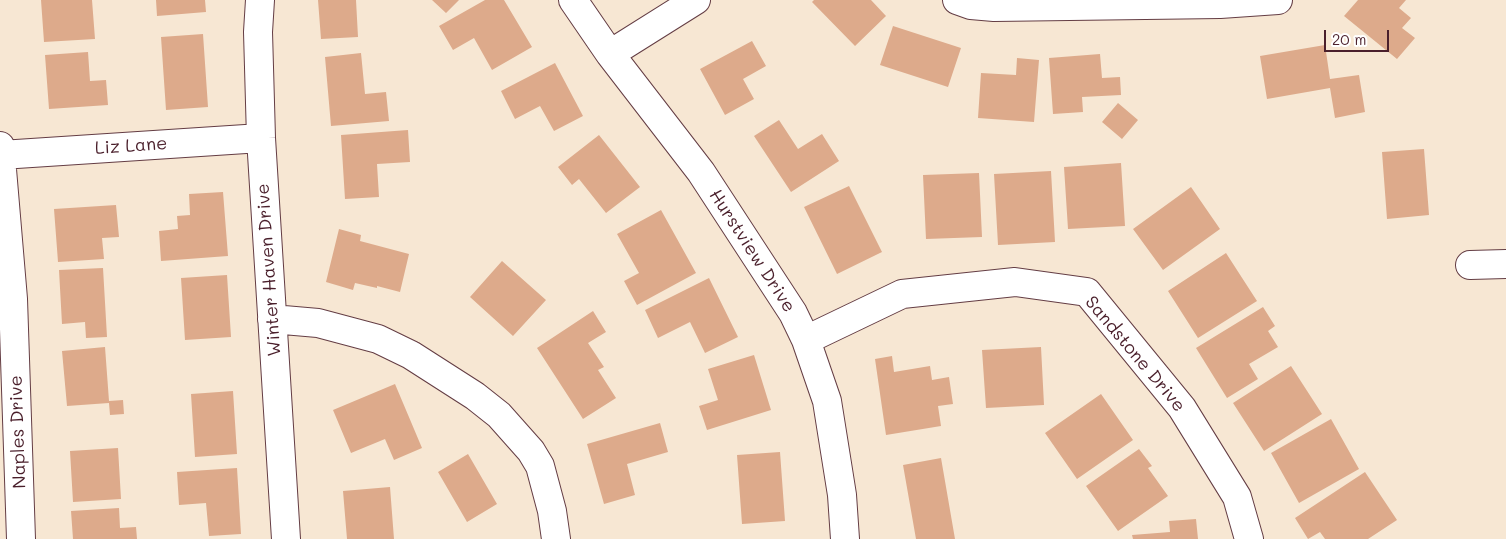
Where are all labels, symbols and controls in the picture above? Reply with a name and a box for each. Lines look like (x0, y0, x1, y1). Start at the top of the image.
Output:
scale bar (1326, 20, 1391, 52)
text: 20 m (1332, 29, 1366, 49)
street label: Liz Lane (94, 133, 168, 159)
street label: Winter Haven Drive (252, 183, 286, 357)
street label: Hurstview Drive (704, 186, 800, 316)
street label: Sandstone Drive (1080, 292, 1190, 416)
street label: Naples Drive (5, 375, 31, 489)

